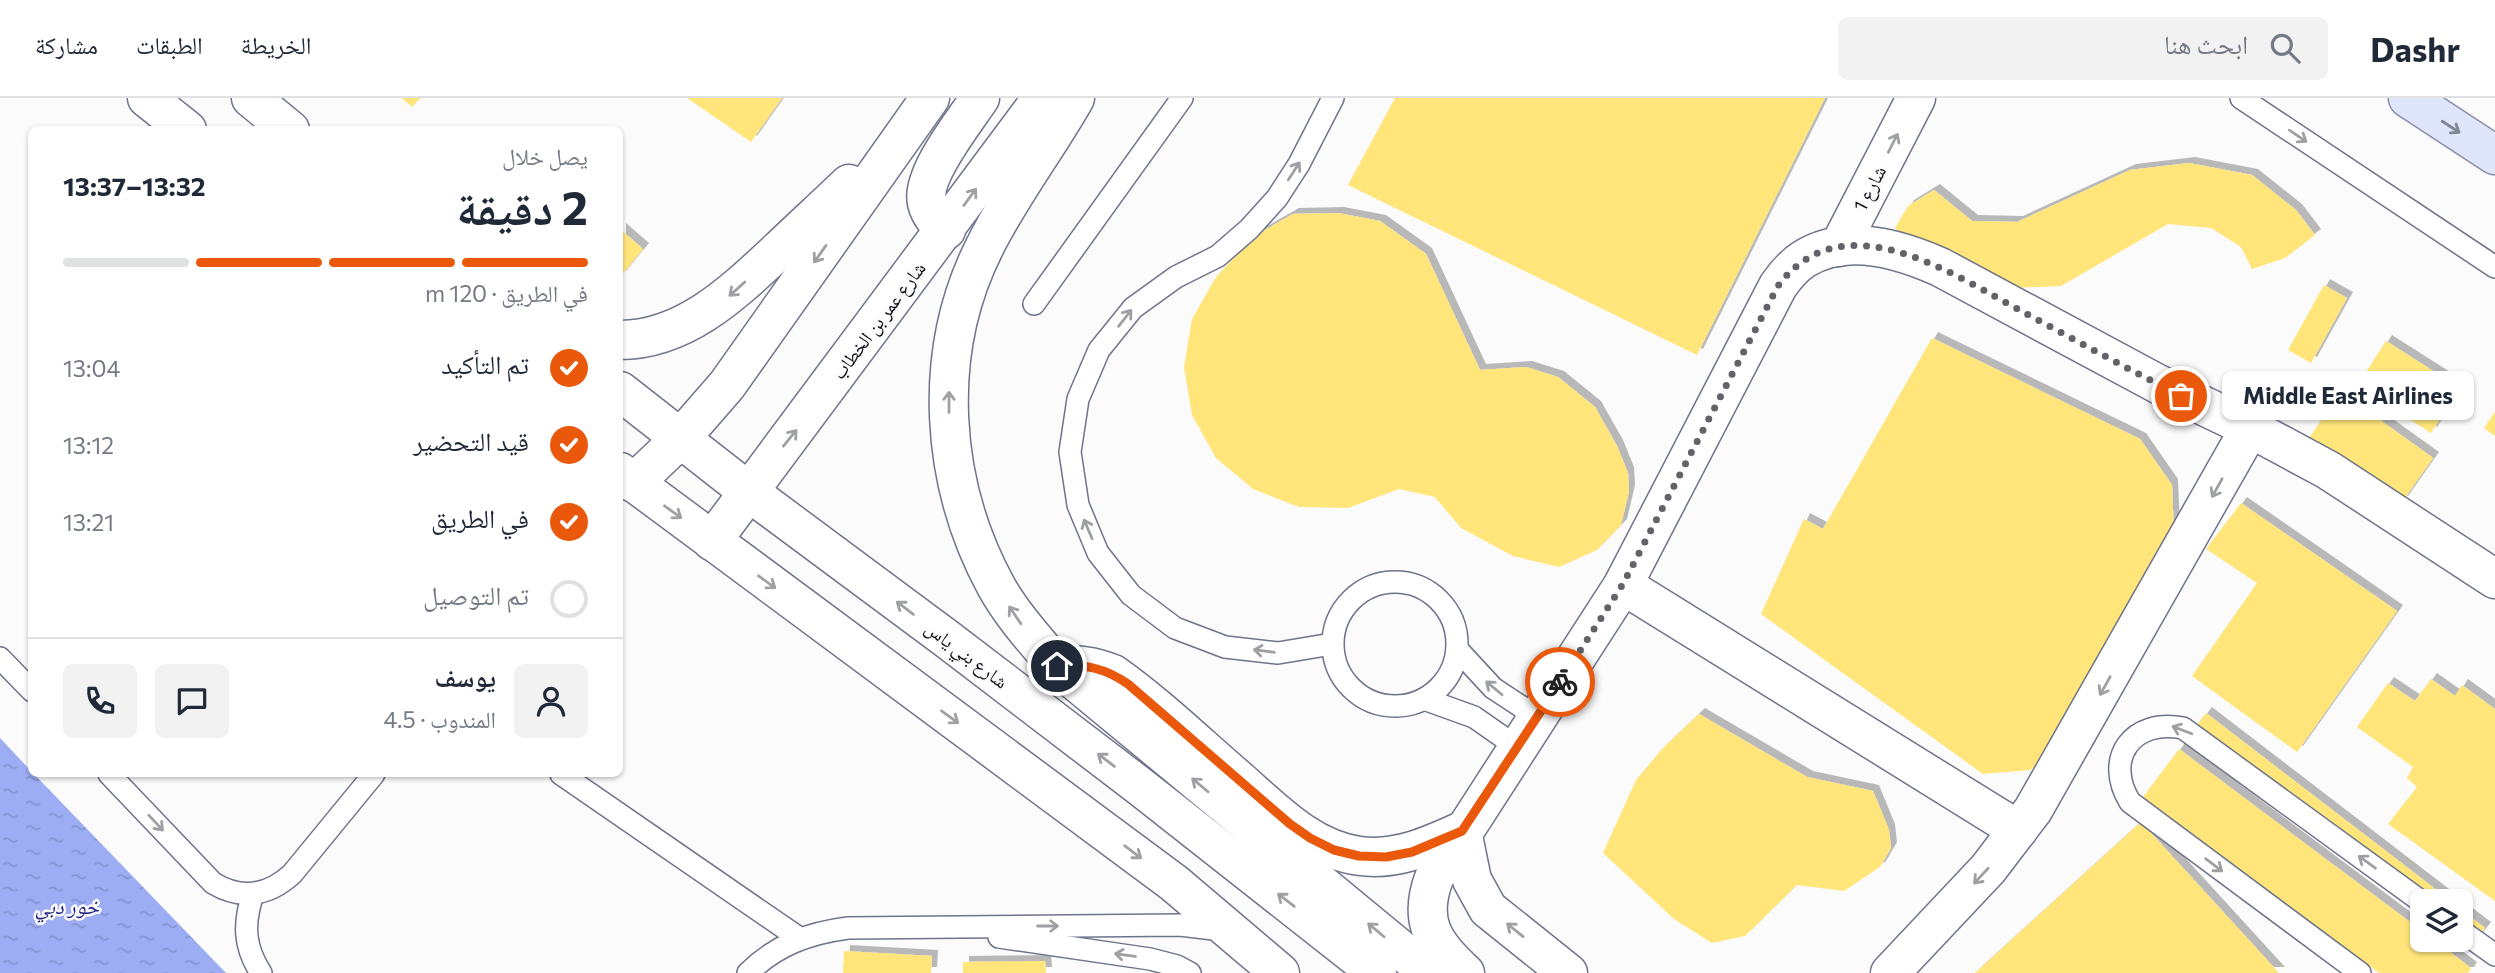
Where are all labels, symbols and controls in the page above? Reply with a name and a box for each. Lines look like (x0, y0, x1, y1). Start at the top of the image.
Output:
search box (1838, 17, 2328, 80)
text: ابحث هنا (2164, 28, 2248, 59)
text: Dashr (2370, 28, 2460, 69)
icon: search (2266, 29, 2304, 67)
text: مشاركة (35, 30, 98, 59)
text: الطبقات (136, 30, 203, 59)
text: الخريطة (241, 30, 311, 59)
one-way arrow (2441, 120, 2461, 134)
one-way arrow (2288, 129, 2307, 143)
one-way arrow (1886, 133, 1900, 153)
text: يصل خلال (502, 142, 588, 170)
street label: شارع 1 (1848, 161, 1891, 215)
one-way arrow (1288, 162, 1302, 182)
text: 13:32–13:37 (63, 170, 206, 201)
text: 2 دقيقة (456, 178, 588, 234)
one-way arrow (963, 188, 977, 207)
one-way arrow (813, 244, 827, 263)
street label: شارع عمر بن الخطاب (826, 257, 930, 384)
text: في الطريق · 120 m (425, 279, 588, 307)
one-way arrow (728, 281, 746, 297)
one-way arrow (1117, 309, 1132, 327)
text: تم التأكيد (441, 348, 529, 379)
icon: check (550, 349, 588, 387)
text: 13:04 (63, 354, 120, 382)
pin (2151, 366, 2211, 426)
callout: Middle East Airlines (2223, 372, 2475, 420)
icon: bag (2162, 377, 2200, 415)
text: Middle East Airlines (2243, 381, 2453, 409)
one-way arrow (942, 391, 956, 414)
text: قيد التحضير (413, 425, 529, 456)
icon: check (550, 426, 588, 464)
one-way arrow (783, 430, 798, 448)
text: 13:12 (63, 431, 114, 459)
one-way arrow (2210, 477, 2223, 498)
text: في الطريق (431, 502, 529, 533)
icon: check (550, 503, 588, 541)
one-way arrow (663, 505, 682, 520)
text: 13:21 (63, 508, 114, 536)
one-way arrow (1081, 519, 1094, 540)
one-way arrow (757, 575, 776, 589)
text: تم التوصيل (423, 579, 529, 610)
one-way arrow (896, 601, 915, 616)
one-way arrow (1008, 606, 1022, 625)
street label: شارع بني ياس (918, 615, 1013, 696)
pin (1027, 636, 1087, 696)
one-way arrow (1253, 645, 1276, 658)
icon: home (1038, 647, 1076, 685)
courier (1525, 647, 1595, 717)
text: يوسف (435, 661, 496, 692)
icon: bike (1541, 663, 1579, 701)
button: phone (63, 664, 137, 738)
button: chat (155, 664, 229, 738)
button: person (514, 664, 588, 738)
one-way arrow (2098, 675, 2111, 696)
one-way arrow (1485, 680, 1503, 696)
text: المندوب · 4.5 (383, 705, 496, 733)
one-way arrow (940, 710, 959, 724)
one-way arrow (2172, 723, 2193, 736)
one-way arrow (1097, 753, 1116, 768)
one-way arrow (1192, 777, 1210, 793)
one-way arrow (147, 814, 164, 831)
one-way arrow (1123, 845, 1142, 860)
one-way arrow (2358, 854, 2377, 869)
one-way arrow (2204, 857, 2223, 872)
one-way arrow (1973, 867, 1990, 884)
map controls (2410, 889, 2473, 952)
button: layers (2410, 889, 2473, 952)
water label: خور دبي (35, 893, 100, 923)
one-way arrow (1277, 893, 1295, 908)
one-way arrow (1036, 919, 1059, 932)
one-way arrow (1367, 922, 1385, 937)
one-way arrow (1506, 923, 1524, 938)
one-way arrow (1114, 948, 1137, 961)

